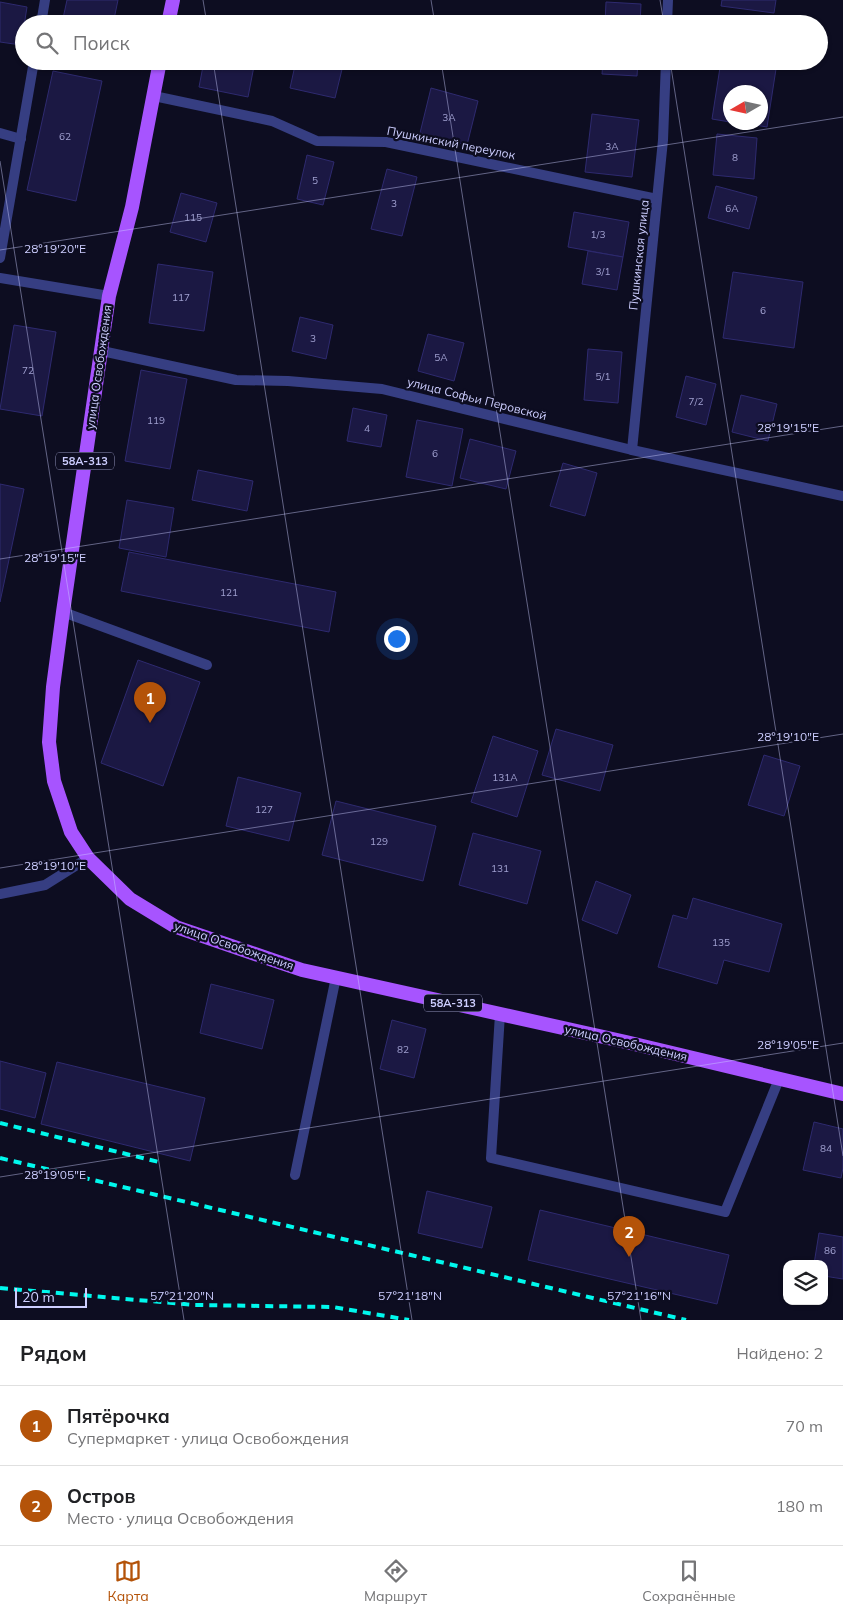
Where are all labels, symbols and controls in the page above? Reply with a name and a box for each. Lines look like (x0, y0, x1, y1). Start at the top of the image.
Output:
search box (15, 15, 828, 70)
icon: search (33, 29, 61, 57)
text: Поиск (73, 31, 130, 55)
north arrow (723, 85, 768, 130)
house number: 3А (442, 111, 456, 124)
street label: Пушкинский переулок (386, 123, 517, 162)
house number: 62 (59, 130, 71, 143)
house number: 3А (605, 140, 619, 153)
house number: 8 (732, 151, 738, 164)
house number: 5 (312, 174, 318, 187)
house number: 3 (391, 197, 397, 210)
street label: Пушкинская улица (625, 199, 652, 311)
house number: 6А (725, 202, 739, 215)
house number: 115 (184, 211, 202, 224)
house number: 1/3 (591, 228, 605, 241)
text: 28°19'20"E (24, 241, 86, 256)
house number: 3/1 (596, 265, 610, 278)
house number: 117 (172, 291, 190, 304)
street label: улица Освобождения (82, 304, 115, 430)
house number: 6 (760, 304, 766, 317)
house number: 3 (310, 332, 316, 345)
house number: 5А (434, 351, 448, 364)
house number: 72 (22, 364, 34, 377)
house number: 5/1 (596, 370, 610, 383)
street label: улица Софьи Перовской (406, 374, 548, 423)
house number: 7/2 (689, 395, 703, 408)
house number: 119 (147, 414, 165, 427)
text: 28°19'15"E (757, 420, 819, 435)
house number: 4 (364, 422, 370, 435)
house number: 6 (432, 447, 438, 460)
road number: 58А-313 (56, 452, 114, 470)
text: 28°19'15"E (24, 550, 86, 565)
house number: 121 (220, 586, 238, 599)
your location (384, 626, 410, 652)
pin: 1 (134, 682, 166, 723)
text: 28°19'10"E (757, 729, 819, 744)
house number: 131А (492, 771, 518, 784)
house number: 127 (255, 803, 273, 816)
house number: 129 (370, 835, 388, 848)
text: 28°19'10"E (24, 858, 86, 873)
house number: 131 (491, 862, 509, 875)
street label: улица Освобождения (172, 918, 296, 973)
house number: 135 (712, 936, 730, 949)
road number: 58А-313 (424, 994, 482, 1011)
street label: улица Освобождения (563, 1021, 689, 1064)
text: 28°19'05"E (757, 1037, 819, 1052)
house number: 82 (397, 1043, 409, 1056)
house number: 84 (820, 1142, 832, 1155)
text: 28°19'05"E (24, 1167, 86, 1182)
pin: 2 (613, 1216, 645, 1257)
house number: 86 (824, 1244, 836, 1257)
map controls (783, 1260, 828, 1305)
button: layers (783, 1260, 828, 1305)
scale bar (15, 1285, 88, 1308)
text: 20 m (22, 1288, 55, 1306)
text: 57°21'20"N (150, 1288, 214, 1303)
text: 57°21'18"N (378, 1288, 442, 1303)
text: 57°21'16"N (607, 1288, 671, 1303)
text: Рядом (20, 1340, 87, 1366)
text: Найдено: 2 (737, 1343, 823, 1363)
text: Пятёрочка (67, 1404, 170, 1428)
text: 1 (31, 1416, 41, 1436)
text: 70 m (786, 1416, 823, 1436)
text: Супермаркет · улица Освобождения (67, 1428, 349, 1448)
text: Остров (67, 1484, 136, 1508)
text: 2 (31, 1496, 41, 1516)
text: 180 m (776, 1496, 823, 1516)
text: Место · улица Освобождения (67, 1508, 294, 1528)
tab: Карта (108, 1557, 149, 1605)
tab: Маршрут (364, 1557, 427, 1605)
tab: Сохранённые (642, 1557, 735, 1605)

